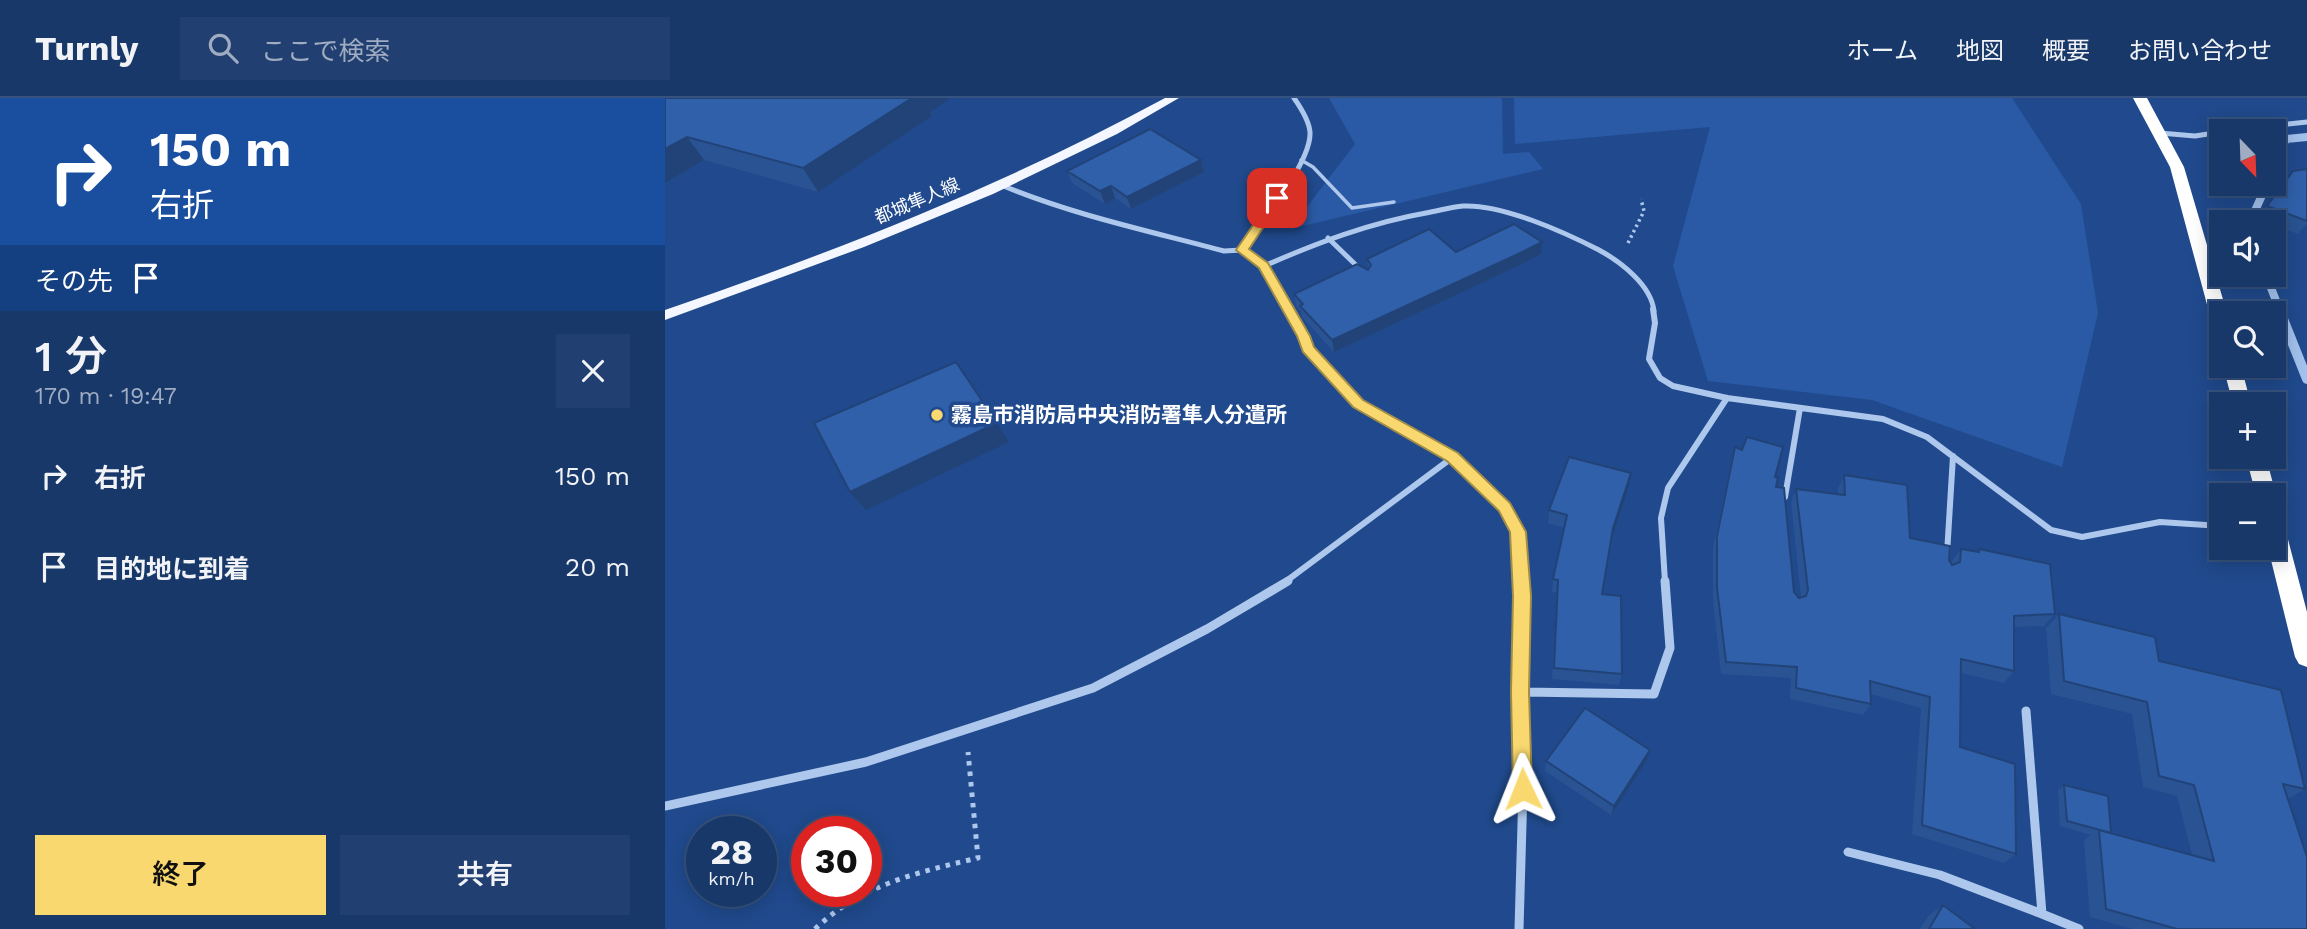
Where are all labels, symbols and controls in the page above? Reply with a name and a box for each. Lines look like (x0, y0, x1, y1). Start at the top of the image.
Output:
search box (180, 17, 670, 80)
text: Turnly (35, 29, 138, 68)
icon: search (204, 29, 242, 67)
text: ここで検索 (260, 36, 390, 66)
text: ホーム (1847, 37, 1918, 65)
text: 地図 (1956, 37, 2004, 65)
text: 概要 (2042, 37, 2090, 65)
text: お問い合わせ (2128, 37, 2272, 65)
north arrow (2209, 119, 2285, 196)
map controls (2209, 119, 2286, 560)
text: 150 m (150, 120, 291, 178)
icon: right (35, 126, 126, 217)
pin (1247, 168, 1307, 228)
street label: 都城隼人線 (871, 173, 962, 228)
icon: arrive (1258, 179, 1296, 217)
text: 右折 (150, 186, 214, 224)
button: sound (2209, 210, 2286, 287)
icon: arrive (127, 259, 165, 297)
text: その先 (35, 266, 113, 296)
button: search (2209, 301, 2286, 378)
text: 1 分 (35, 332, 107, 381)
button: close (556, 334, 630, 408)
text: 170 m · 19:47 (35, 383, 177, 410)
button: + (2209, 392, 2286, 469)
place label: 霧島市消防局中央消防署隼人分遣所 (951, 402, 1287, 427)
marker: 霧島市消防局中央消防署隼人分遣所 (929, 407, 945, 423)
icon: right (35, 457, 73, 495)
text: 150 m (555, 461, 630, 491)
text: 右折 (94, 463, 146, 493)
button: − (2209, 483, 2286, 560)
icon: arrive (35, 548, 73, 586)
text: 20 m (565, 552, 630, 582)
text: 目的地に到着 (94, 554, 250, 584)
position arrow (1486, 752, 1560, 826)
speed limit sign: 30 (791, 816, 882, 907)
text: 28 (710, 831, 753, 873)
button: 終了 (35, 835, 326, 915)
button: 共有 (340, 835, 630, 915)
text: km/h (708, 868, 755, 889)

